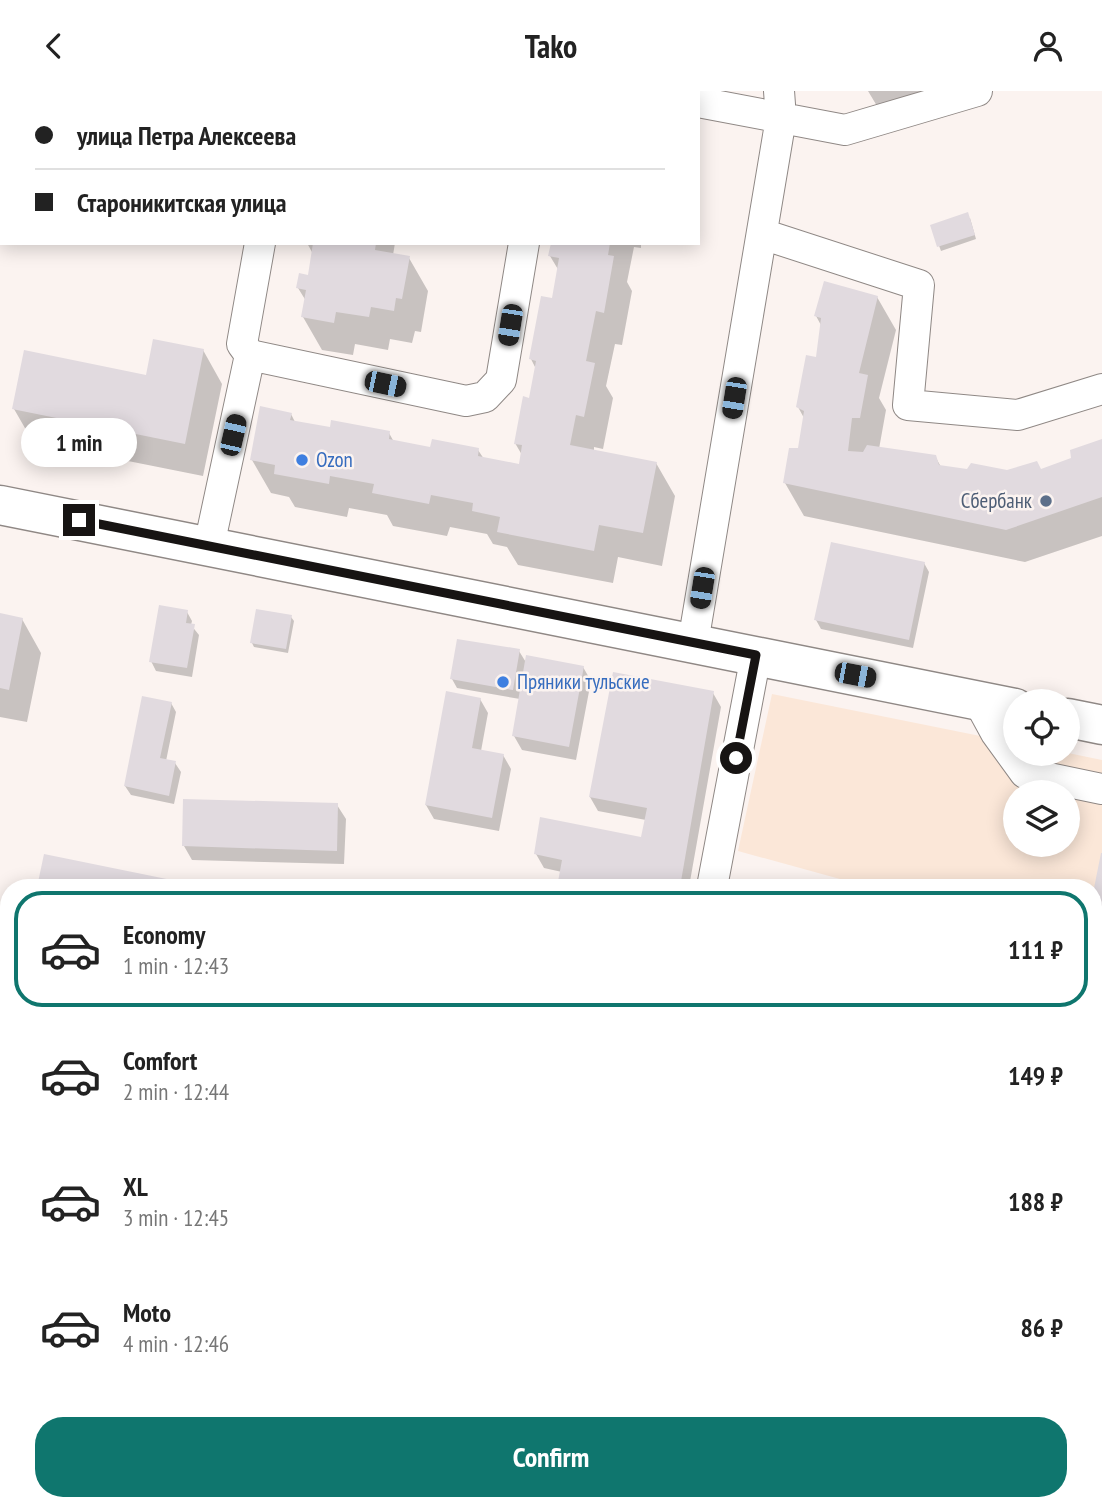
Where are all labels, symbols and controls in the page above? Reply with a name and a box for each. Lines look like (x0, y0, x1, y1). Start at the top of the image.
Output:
text: Tako (525, 25, 577, 67)
icon: back (35, 27, 73, 65)
icon: person (1029, 27, 1067, 65)
text: улица Петра Алексеева (77, 119, 296, 152)
text: Староникитская улица (77, 186, 287, 219)
car (497, 303, 524, 347)
car (363, 369, 408, 399)
car (721, 376, 748, 420)
car (219, 412, 248, 458)
callout: 1 min (21, 419, 137, 467)
text: 1 min (56, 428, 102, 457)
place label: Ozon (316, 446, 353, 473)
marker: Ozon (294, 452, 310, 468)
place label: Сбербанк (961, 487, 1032, 514)
marker: Сбербанк (1038, 493, 1054, 509)
route end (63, 504, 95, 536)
car (689, 566, 716, 610)
car (833, 661, 878, 689)
place label: Пряники тульские (517, 668, 650, 695)
marker: Пряники тульские (495, 674, 511, 690)
map controls (1003, 689, 1080, 857)
button: locate (1003, 689, 1080, 766)
route start (720, 742, 752, 774)
button: layers (1003, 780, 1080, 857)
icon: car (39, 918, 102, 981)
text: Economy (123, 918, 205, 951)
text: 111 ₽ (1008, 933, 1063, 966)
text: 1 min · 12:43 (123, 951, 229, 980)
icon: car (39, 1044, 102, 1107)
text: Comfort (123, 1044, 197, 1077)
text: 149 ₽ (1008, 1059, 1063, 1092)
text: 2 min · 12:44 (123, 1077, 229, 1106)
icon: car (39, 1170, 102, 1233)
text: XL (123, 1170, 148, 1203)
text: 188 ₽ (1008, 1185, 1063, 1218)
text: 3 min · 12:45 (123, 1203, 229, 1232)
icon: car (39, 1296, 102, 1359)
text: Moto (123, 1296, 171, 1329)
text: 86 ₽ (1020, 1311, 1063, 1344)
text: 4 min · 12:46 (123, 1329, 229, 1358)
button: Confirm (35, 1417, 1067, 1497)

